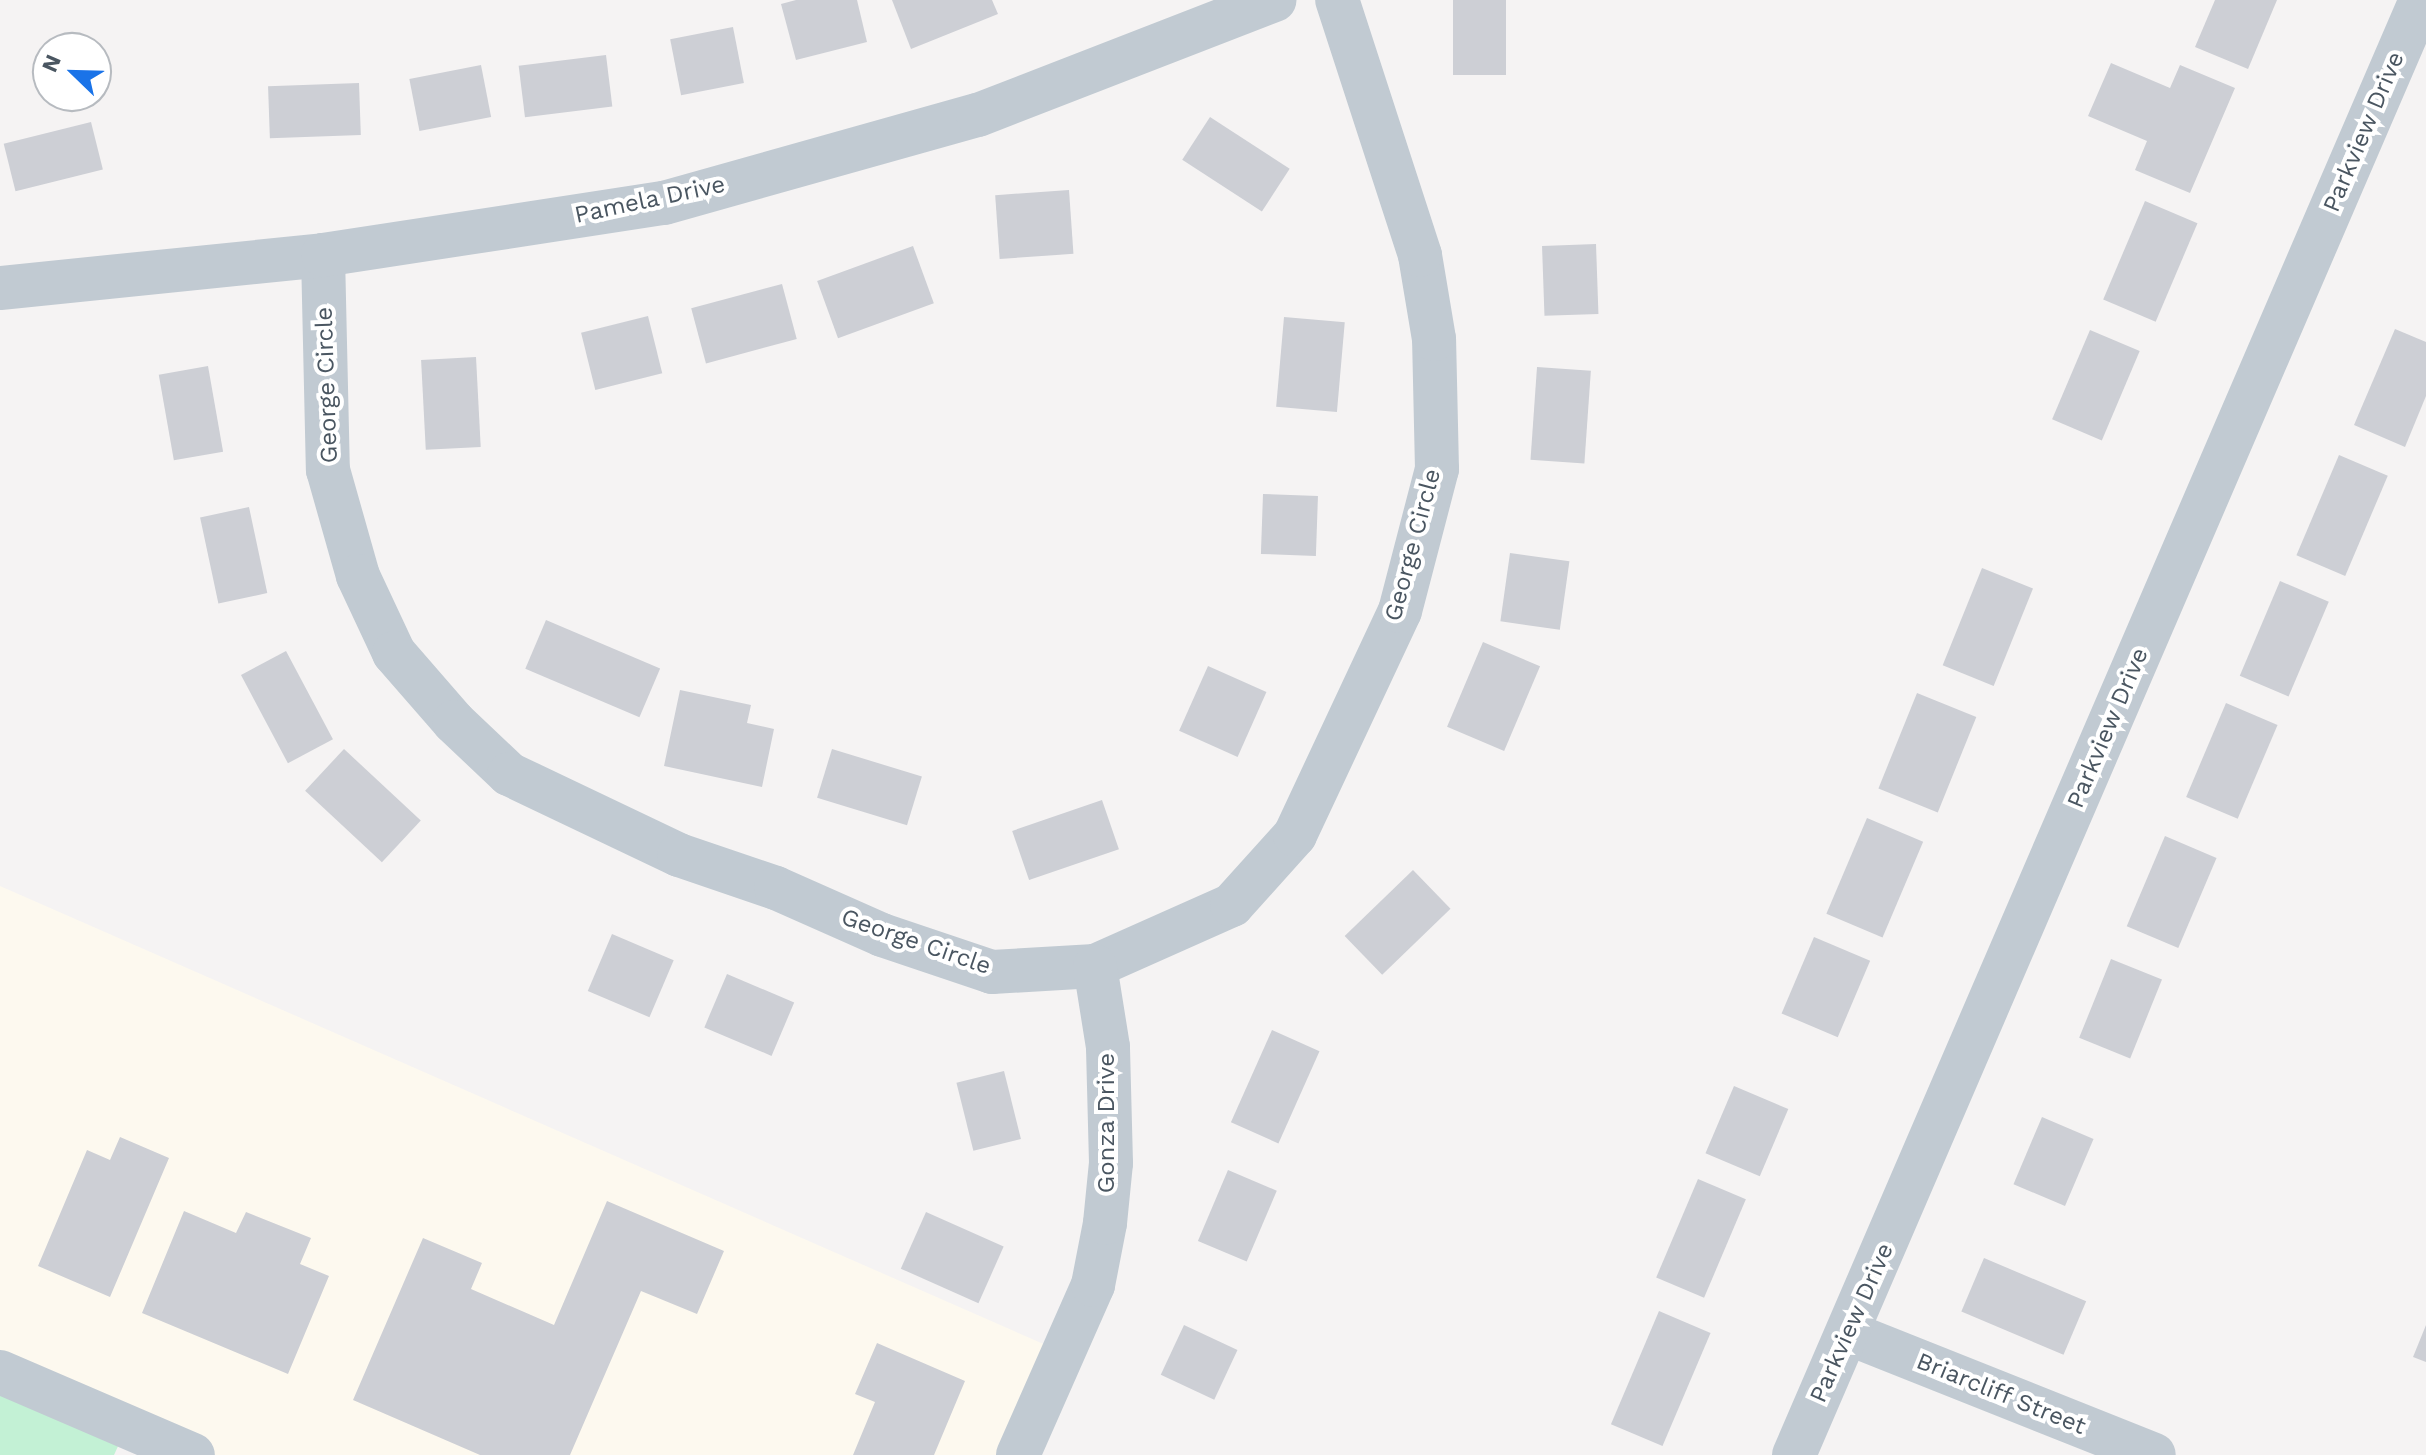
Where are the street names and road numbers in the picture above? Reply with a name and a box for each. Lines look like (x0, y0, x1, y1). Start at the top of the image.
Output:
street label: Parkview Drive (2317, 47, 2411, 217)
street label: Pamela Drive (572, 170, 728, 230)
street label: George Circle (310, 306, 344, 464)
street label: George Circle (1379, 466, 1447, 624)
street label: Parkview Drive (2061, 643, 2155, 813)
street label: George Circle (837, 903, 995, 981)
street label: Gonza Drive (1093, 1053, 1121, 1193)
street label: Parkview Drive (1804, 1239, 1900, 1407)
street label: Briarcliff Street (1912, 1347, 2090, 1441)

